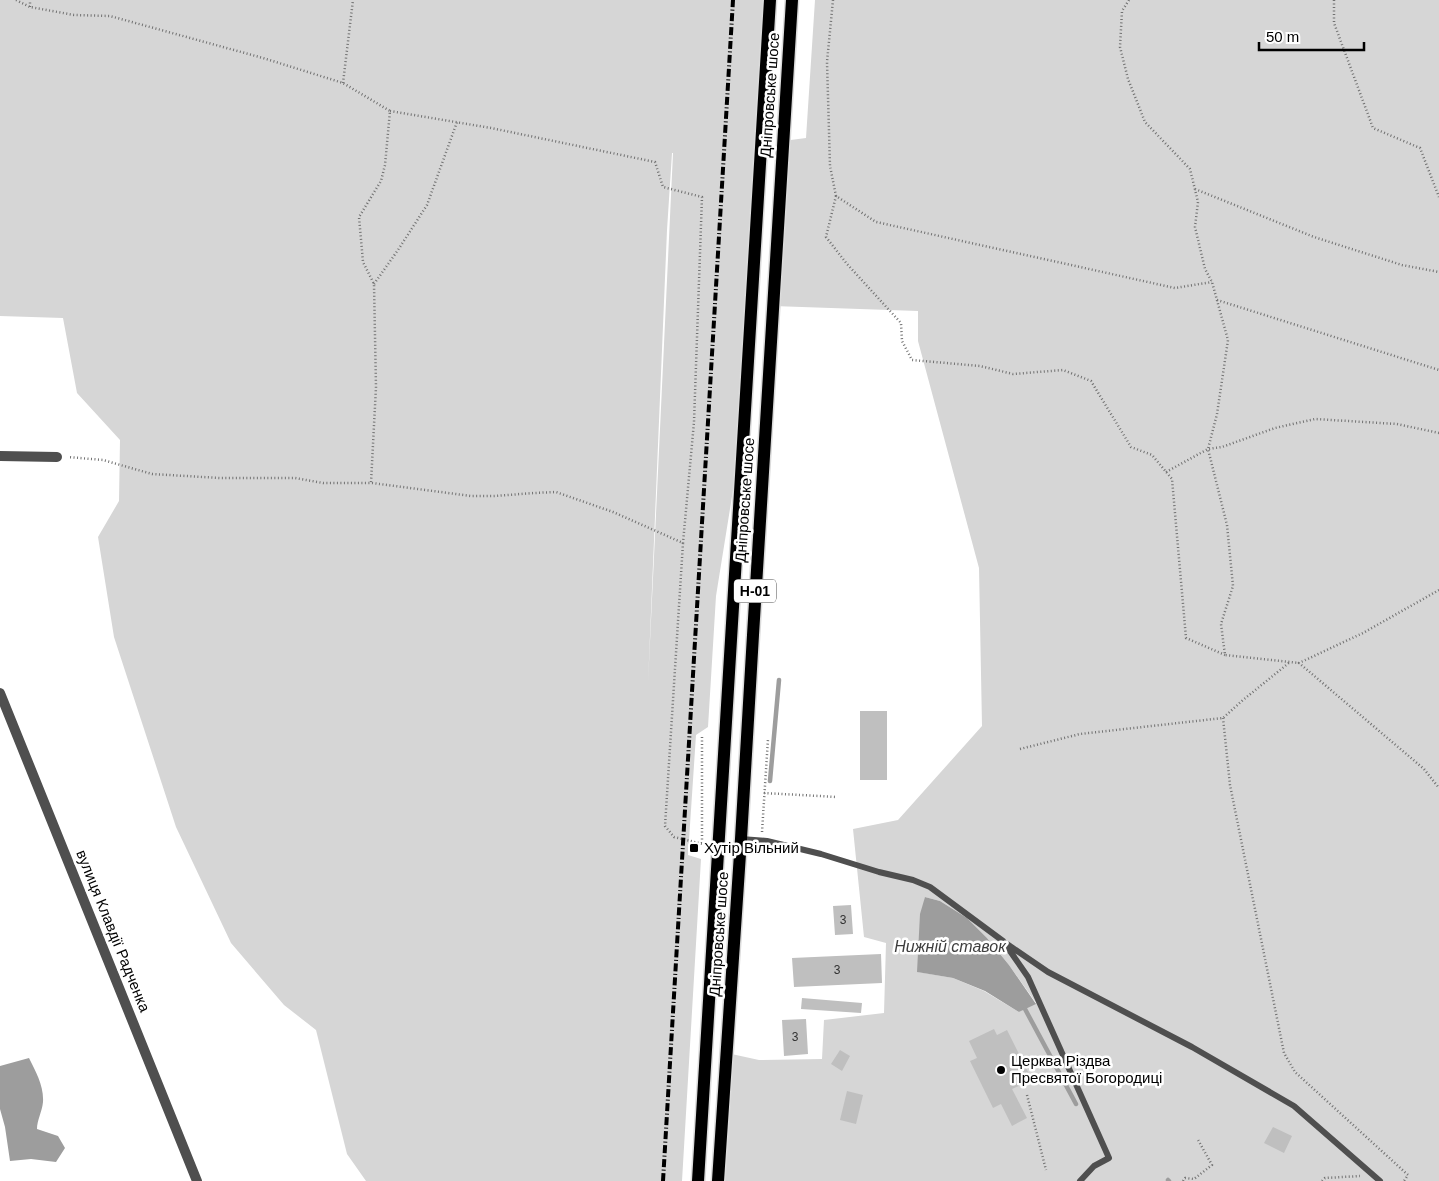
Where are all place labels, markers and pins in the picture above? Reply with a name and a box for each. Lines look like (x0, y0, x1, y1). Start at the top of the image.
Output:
place label: Хутір Вільний (704, 839, 799, 856)
marker: Хутір Вільний (688, 842, 700, 854)
place label: Церква Різдва Пресвятої Богородиці (1011, 1052, 1162, 1086)
marker: Церква Різдва Пресвятої Богородиці (995, 1064, 1007, 1076)

